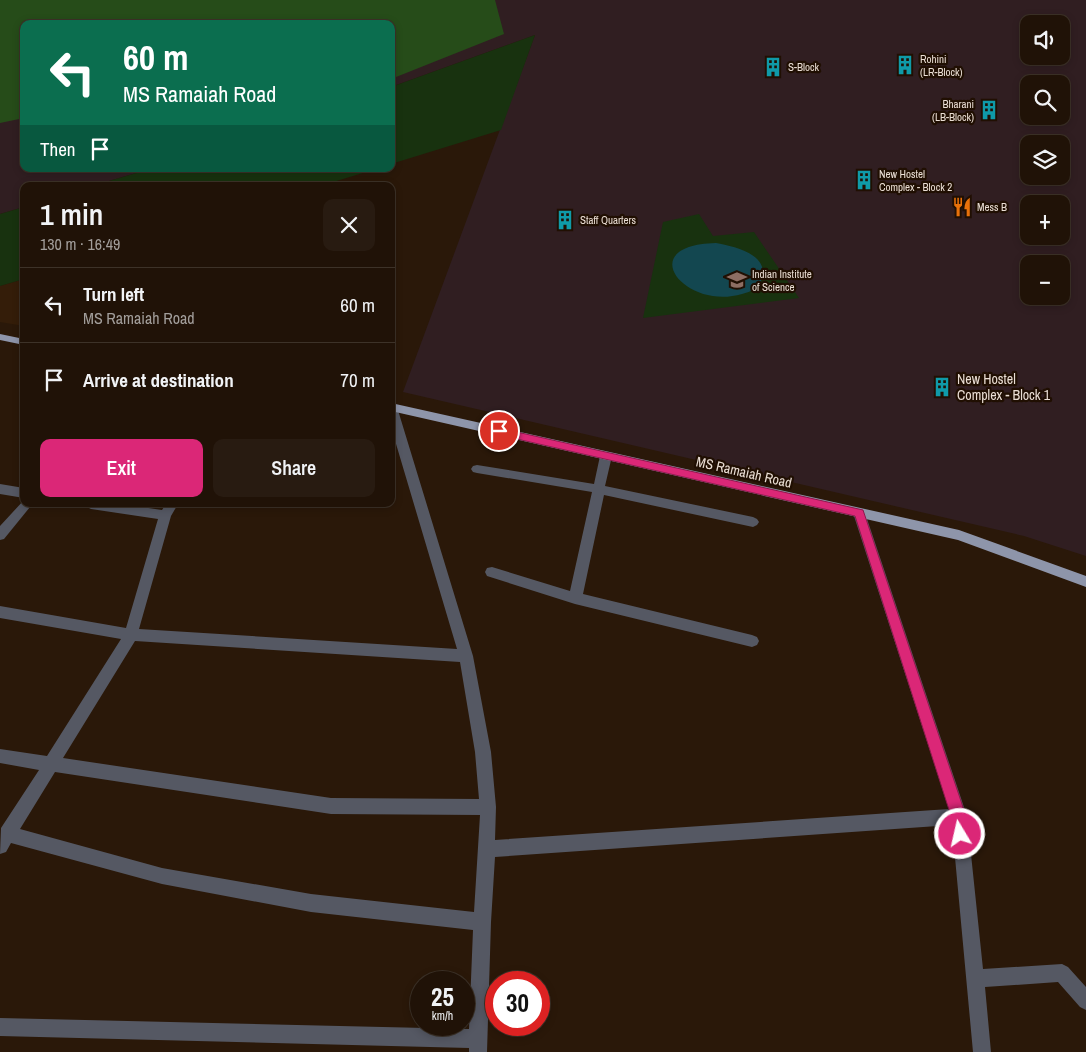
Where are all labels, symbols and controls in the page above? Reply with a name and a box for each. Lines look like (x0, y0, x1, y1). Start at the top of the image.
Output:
map controls (1020, 15, 1070, 305)
button: sound (1020, 15, 1070, 65)
text: 60 m (123, 34, 188, 81)
icon: left (40, 40, 105, 105)
place label: Rohini (LR-Block) (920, 52, 963, 79)
building icon: Rohini (LR-Block) (894, 54, 916, 76)
building icon: S-Block (762, 56, 784, 78)
place label: S-Block (788, 60, 820, 74)
button: search (1020, 75, 1070, 125)
text: MS Ramaiah Road (123, 79, 276, 109)
place label: Bharani (LB-Block) (932, 97, 974, 124)
building icon: Bharani (LB-Block) (978, 99, 1000, 121)
icon: arrive (86, 135, 114, 163)
button: layers (1020, 135, 1070, 185)
text: Then (40, 136, 76, 162)
place label: New Hostel Complex - Block 2 (879, 167, 952, 194)
building icon: New Hostel Complex - Block 2 (853, 169, 875, 191)
text: 1 min (40, 194, 103, 234)
button: + (1020, 195, 1070, 245)
restaurant icon: Mess B (951, 196, 973, 218)
button: close (323, 199, 375, 251)
place label: Mess B (977, 200, 1007, 214)
building icon: Staff Quarters (554, 209, 576, 231)
place label: Staff Quarters (580, 213, 636, 227)
text: 130 m · 16:49 (40, 233, 120, 255)
button: − (1020, 255, 1070, 305)
place label: Indian Institute of Science (752, 267, 812, 294)
school or university icon: Indian Institute of Science (726, 269, 748, 291)
text: Turn left (83, 281, 144, 307)
icon: left (40, 291, 68, 319)
text: 60 m (340, 292, 375, 318)
text: MS Ramaiah Road (83, 307, 195, 329)
icon: arrive (40, 366, 68, 394)
text: Arrive at destination (83, 367, 234, 393)
text: 70 m (340, 367, 375, 393)
place label: New Hostel Complex - Block 1 (957, 370, 1051, 404)
building icon: New Hostel Complex - Block 1 (931, 376, 953, 398)
pin (478, 410, 520, 452)
icon: arrive (485, 417, 513, 445)
button: Exit (40, 439, 203, 497)
button: Share (213, 439, 375, 497)
street label: MS Ramaiah Road (694, 452, 794, 492)
position arrow (933, 807, 985, 859)
speed limit sign: 30 (485, 971, 550, 1036)
text: 25 (431, 980, 454, 1014)
text: km/h (432, 1008, 453, 1024)

